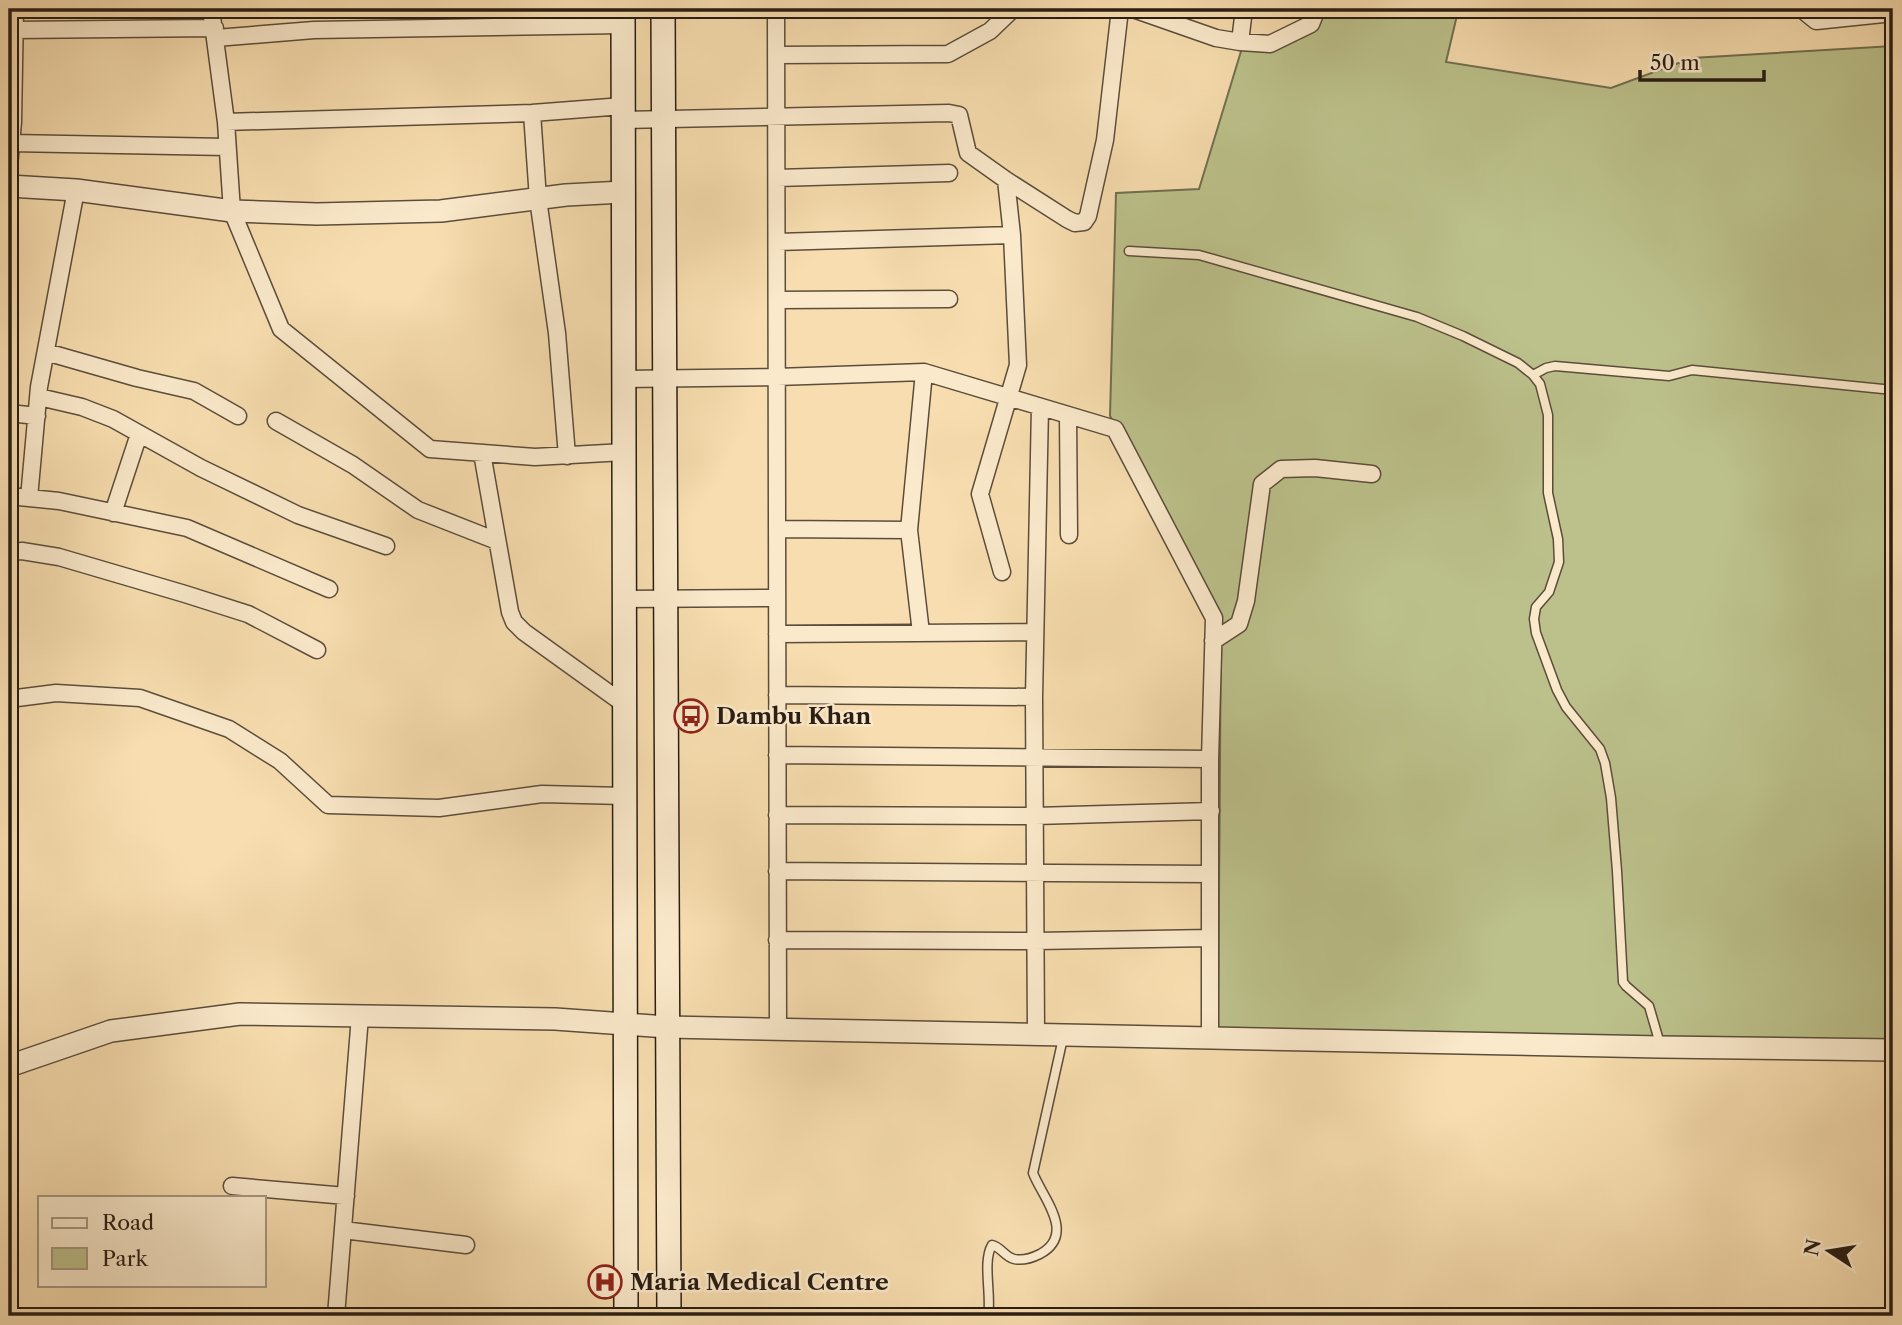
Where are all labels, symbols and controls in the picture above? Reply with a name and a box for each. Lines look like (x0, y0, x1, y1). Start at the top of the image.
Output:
scale bar (1640, 38, 1764, 82)
text: 50 m (1650, 50, 1700, 75)
bus stop icon: Dambu Khan (672, 697, 710, 735)
place label: Dambu Khan (716, 702, 872, 730)
legend (38, 1196, 266, 1286)
text: Road (102, 1210, 154, 1235)
north arrow (1794, 1216, 1864, 1286)
text: N (1800, 1237, 1826, 1258)
text: Park (102, 1246, 148, 1271)
hospital icon: Maria Medical Centre (586, 1263, 624, 1301)
place label: Maria Medical Centre (630, 1268, 889, 1296)

